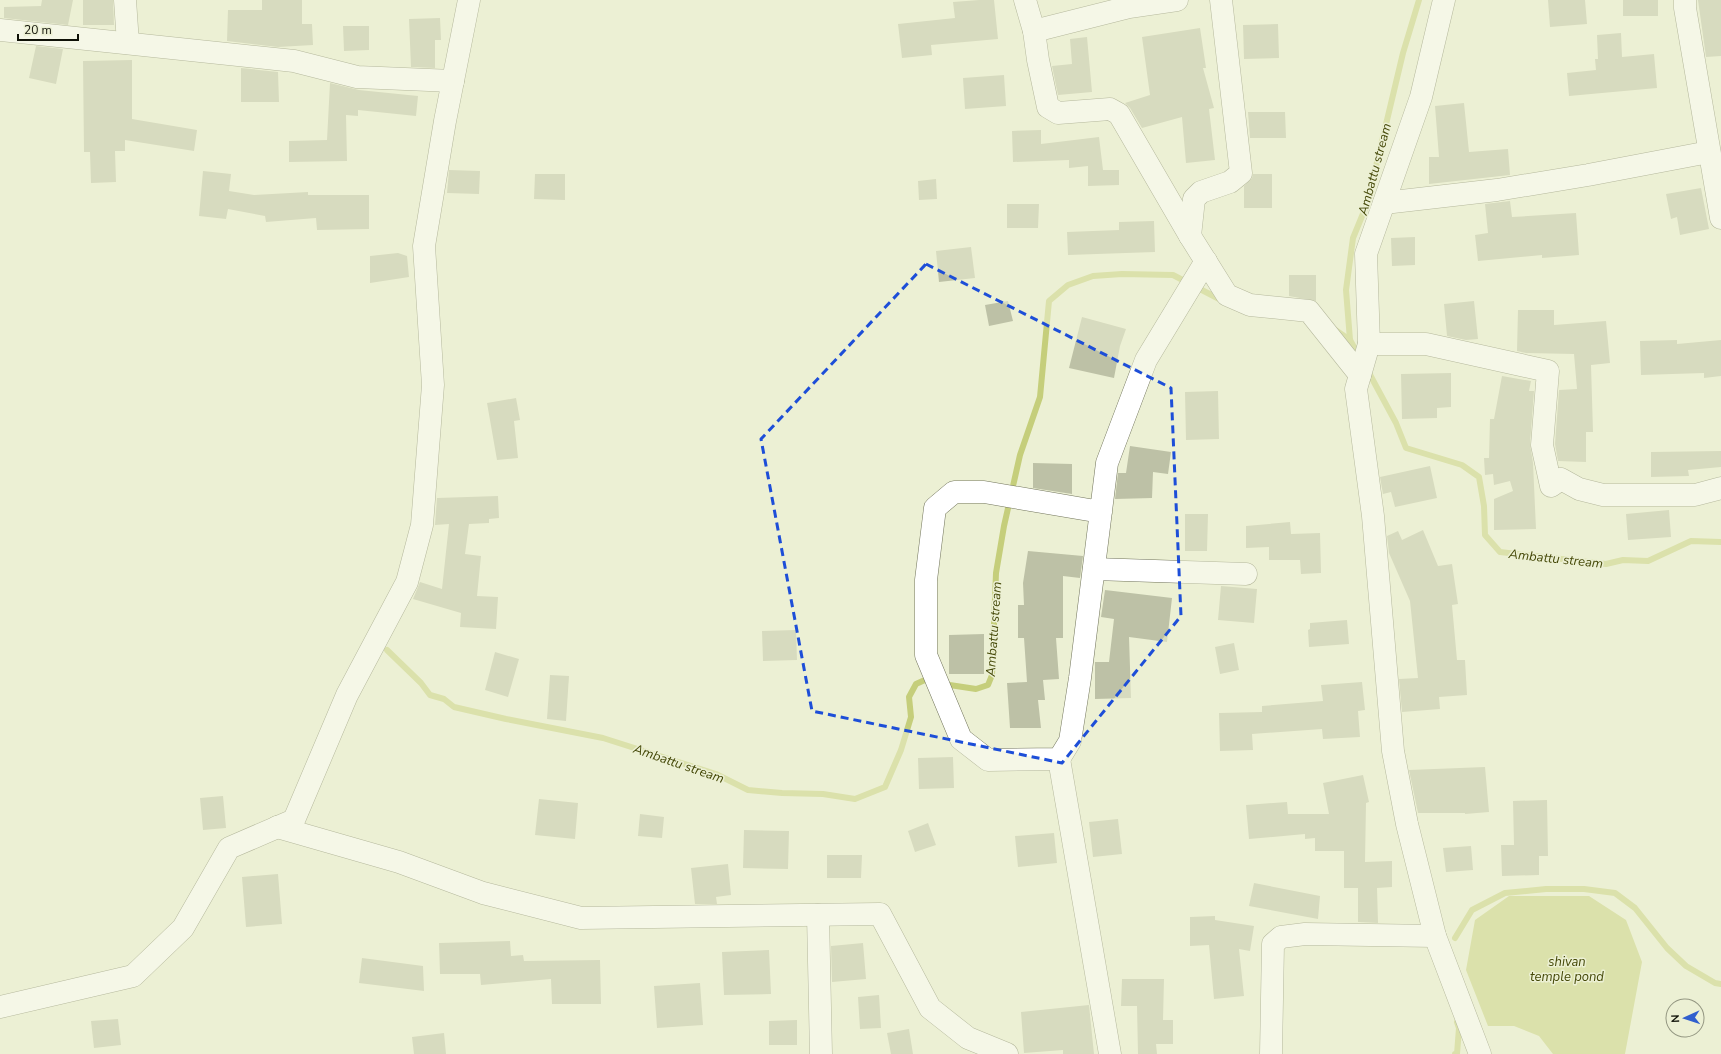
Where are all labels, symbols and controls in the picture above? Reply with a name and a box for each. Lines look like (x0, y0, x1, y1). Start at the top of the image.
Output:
scale bar (18, 16, 78, 42)
text: 20 m (24, 22, 52, 38)
water label: Ambattu stream (1354, 121, 1396, 218)
water label: Ambattu stream (1507, 545, 1604, 573)
water label: Ambattu stream (982, 581, 1006, 678)
water label: Ambattu stream (630, 740, 726, 788)
water label: shivan temple pond (1530, 953, 1604, 986)
north arrow (1665, 998, 1705, 1038)
text: N (1668, 1014, 1683, 1023)

